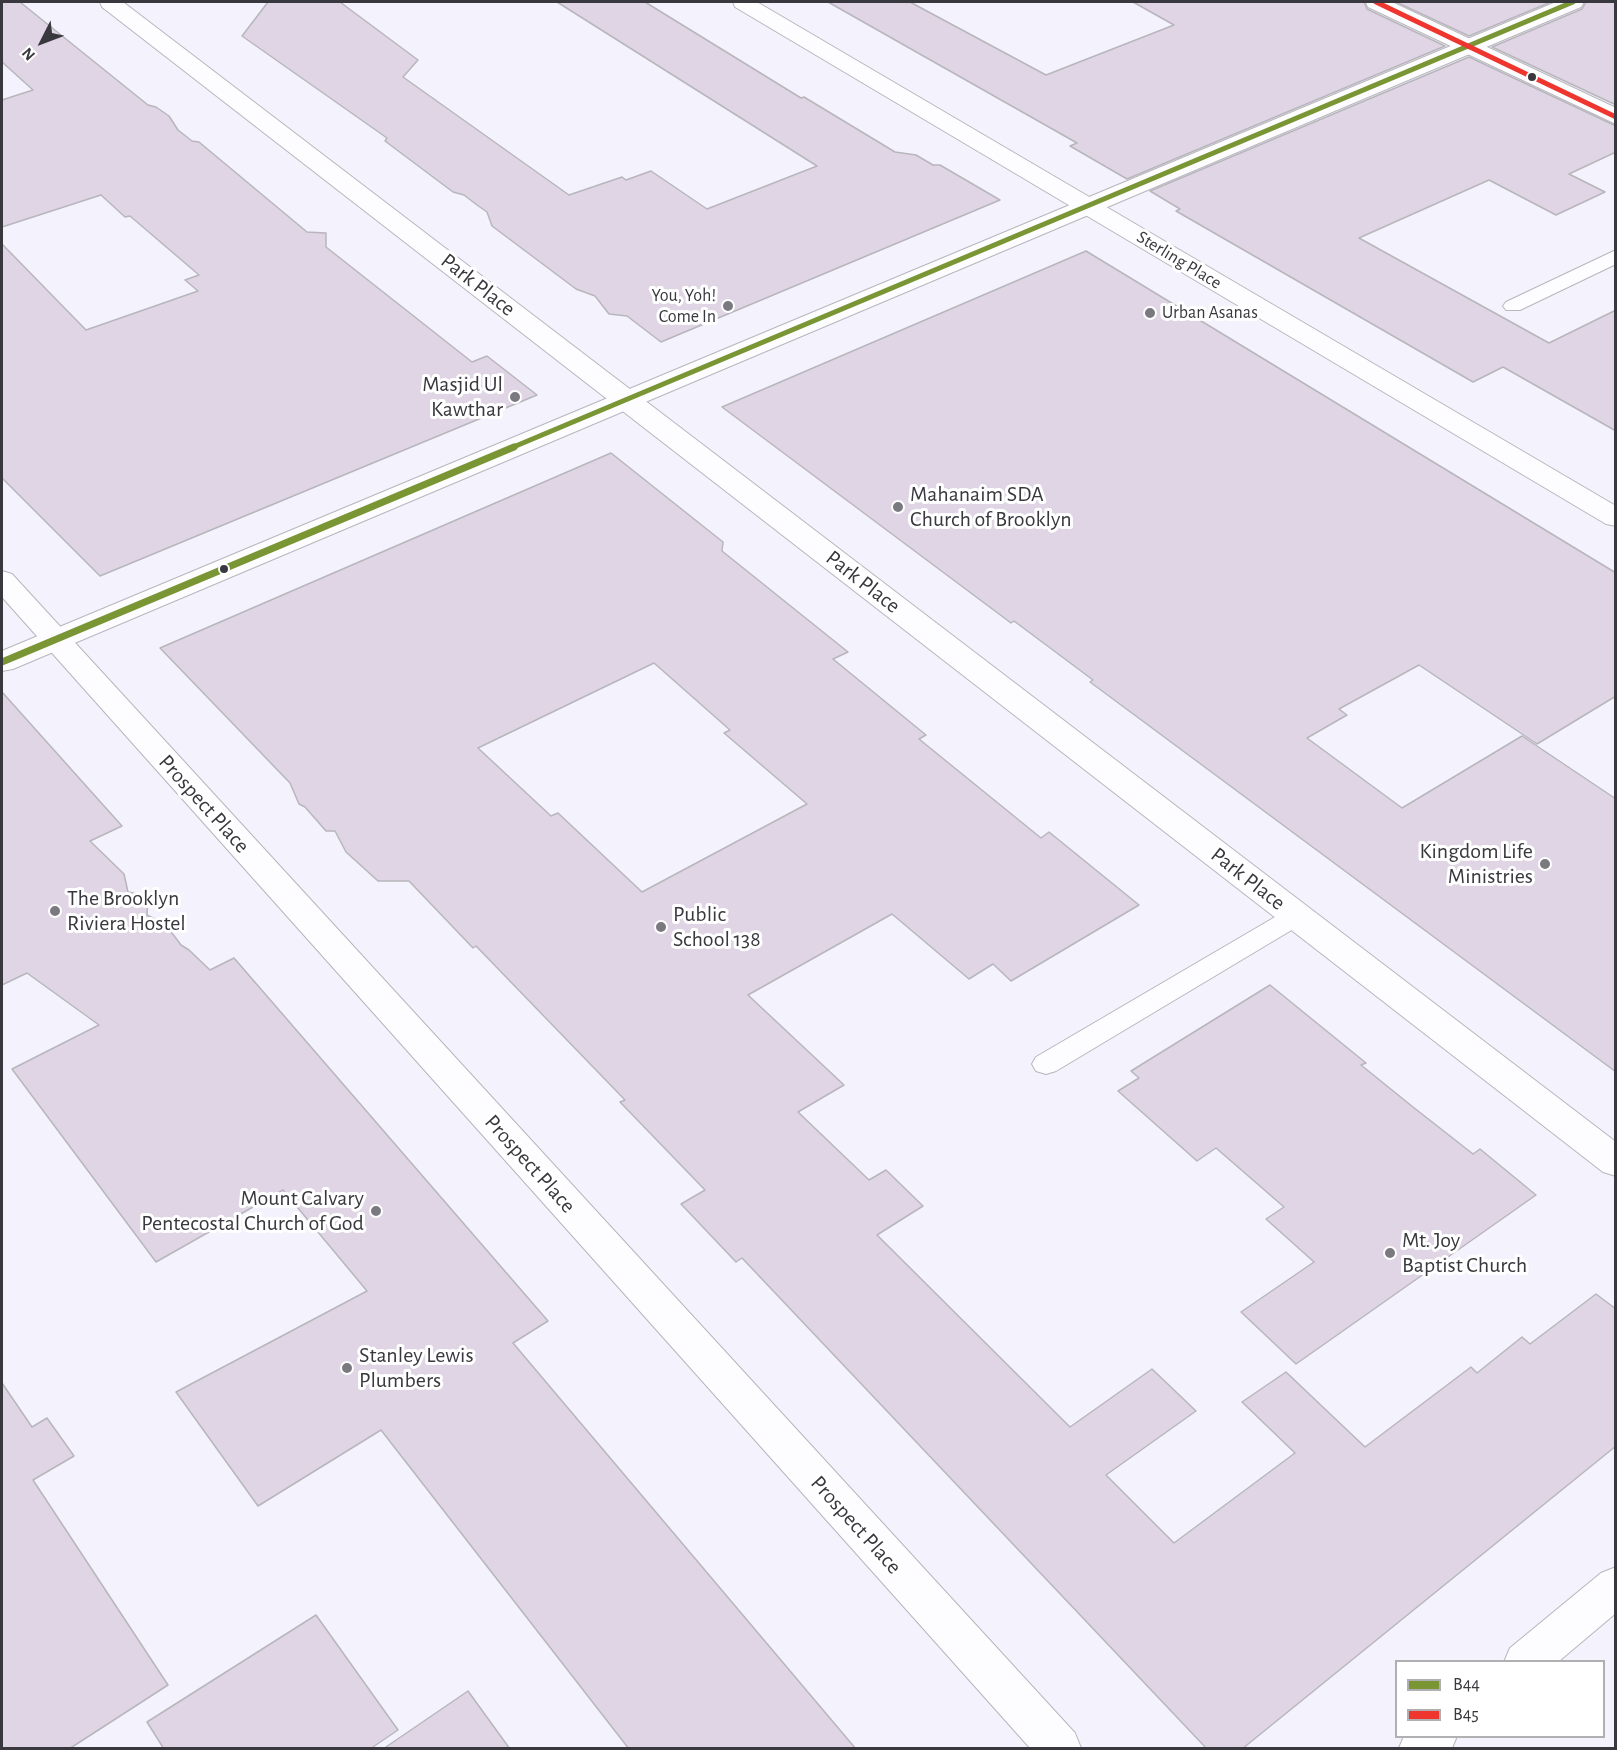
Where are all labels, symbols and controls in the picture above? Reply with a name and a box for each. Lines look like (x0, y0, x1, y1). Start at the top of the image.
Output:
north arrow (12, 12, 72, 72)
text: N (19, 45, 38, 64)
unlabelled marker (1526, 71, 1538, 83)
street label: Sterling Place (1133, 226, 1225, 294)
street label: Park Place (436, 248, 520, 322)
place label: You, Yoh! Come In (651, 285, 716, 328)
marker: You, Yoh! Come In (721, 299, 735, 313)
place label: Urban Asanas (1162, 302, 1258, 324)
marker: Urban Asanas (1143, 306, 1157, 320)
place label: Masjid Ul Kawthar (422, 371, 503, 422)
marker: Masjid Ul Kawthar (508, 390, 522, 404)
place label: Mahanaim SDA Church of Brooklyn (910, 481, 1072, 532)
marker: Mahanaim SDA Church of Brooklyn (891, 500, 905, 514)
street label: Park Place (821, 545, 905, 619)
unlabelled marker (218, 563, 230, 575)
street label: Prospect Place (153, 749, 255, 859)
place label: Kingdom Life Ministries (1419, 838, 1533, 890)
street label: Park Place (1206, 842, 1290, 916)
marker: Kingdom Life Ministries (1538, 857, 1552, 871)
place label: The Brooklyn Riviera Hostel (67, 885, 186, 936)
place label: Public School 138 (673, 901, 761, 952)
marker: The Brooklyn Riviera Hostel (48, 904, 62, 918)
marker: Public School 138 (654, 920, 668, 934)
street label: Prospect Place (479, 1109, 581, 1219)
place label: Mount Calvary Pentecostal Church of God (141, 1185, 364, 1236)
marker: Mount Calvary Pentecostal Church of God (369, 1204, 383, 1218)
place label: Mt. Joy Baptist Church (1402, 1227, 1527, 1278)
marker: Mt. Joy Baptist Church (1383, 1246, 1397, 1260)
place label: Stanley Lewis Plumbers (359, 1342, 474, 1394)
marker: Stanley Lewis Plumbers (340, 1361, 354, 1375)
street label: Prospect Place (805, 1470, 907, 1580)
legend (1395, 1660, 1605, 1738)
text: B44 (1453, 1676, 1480, 1694)
text: B45 (1453, 1706, 1479, 1724)

